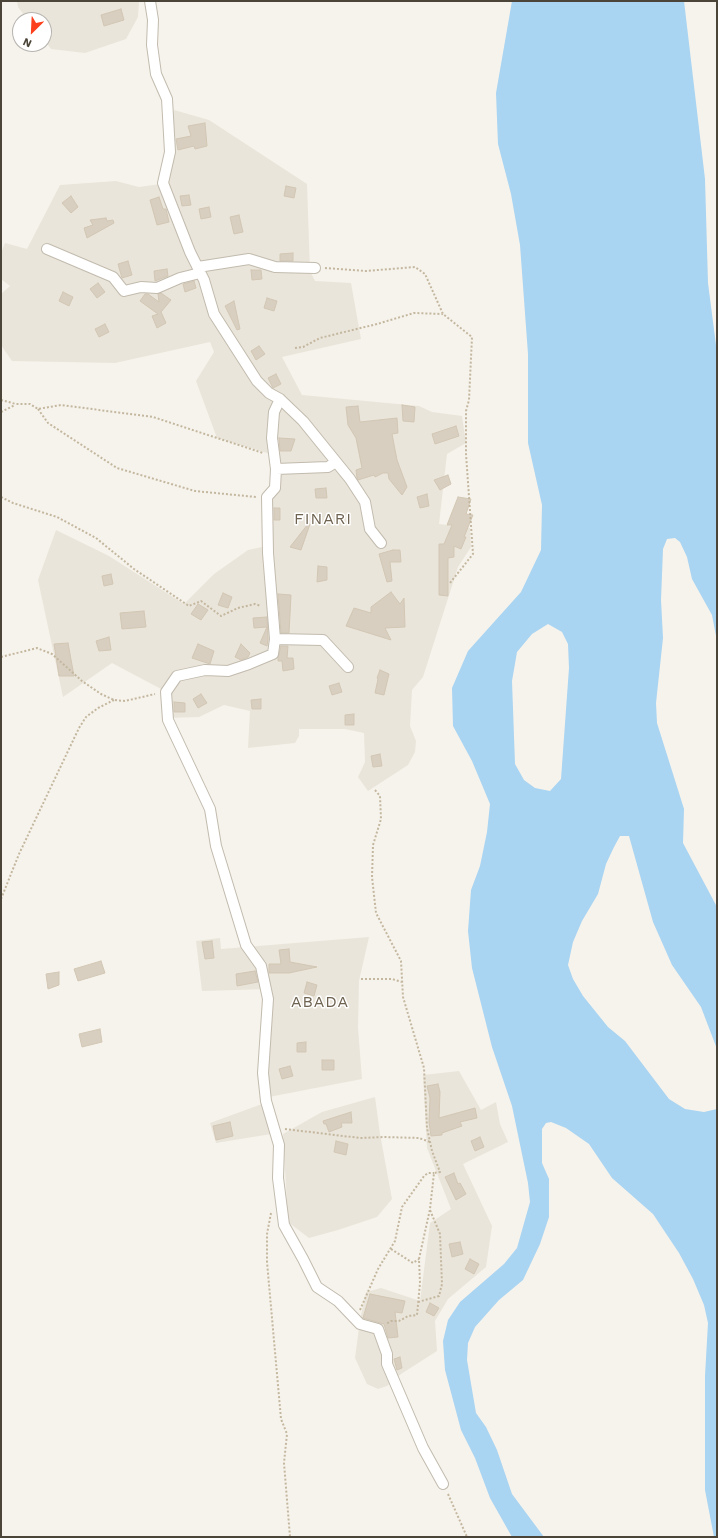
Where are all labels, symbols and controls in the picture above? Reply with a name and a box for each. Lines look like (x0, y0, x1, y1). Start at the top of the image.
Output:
north arrow (12, 12, 52, 52)
text: N (21, 35, 34, 50)
district label: FINARI (294, 509, 352, 529)
district label: ABADA (291, 992, 349, 1012)

